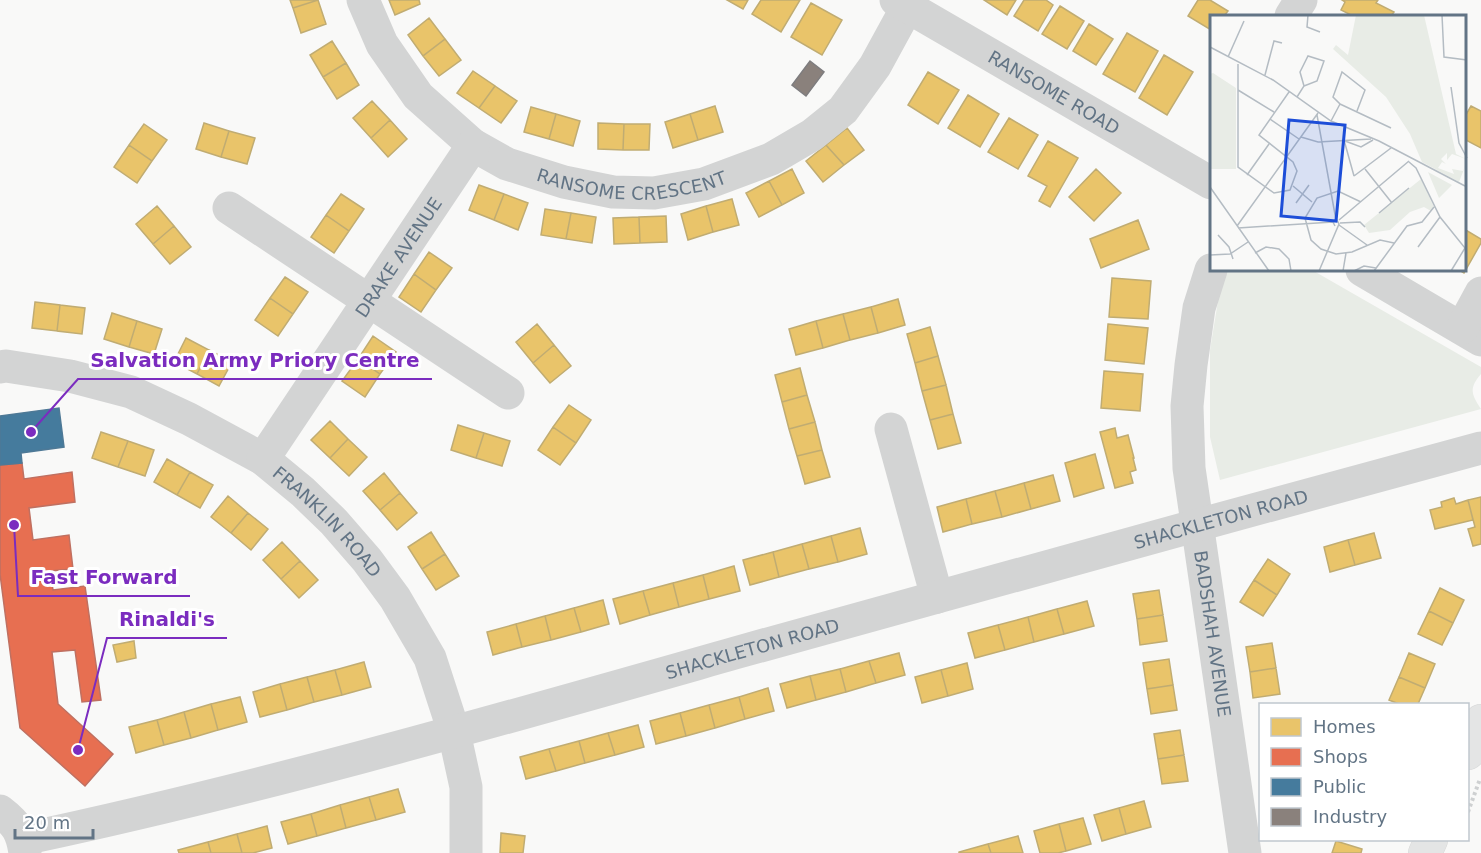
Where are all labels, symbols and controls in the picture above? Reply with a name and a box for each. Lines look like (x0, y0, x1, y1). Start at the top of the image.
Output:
inset map (1210, 15, 1466, 272)
street label: RANSOME ROAD (985, 46, 1124, 138)
street label: RANSOME CRESCENT (534, 164, 730, 204)
street label: DRAKE AVENUE (350, 193, 446, 321)
callout: Salvation Army Priory Centre (78, 341, 432, 379)
text: Salvation Army Priory Centre (90, 348, 420, 372)
street label: FRANKLIN ROAD (269, 461, 386, 581)
street label: SHACKLETON ROAD (1131, 485, 1310, 553)
street label: BADSHAH AVENUE (1191, 549, 1236, 718)
callout: Fast Forward (18, 558, 190, 596)
text: Fast Forward (30, 565, 178, 589)
callout: Rinaldi's (107, 600, 227, 638)
text: Rinaldi's (119, 607, 215, 631)
street label: SHACKLETON ROAD (663, 614, 842, 683)
legend (1259, 703, 1469, 841)
text: Homes (1313, 716, 1376, 737)
text: Shops (1313, 746, 1368, 767)
text: Public (1313, 776, 1366, 797)
scale bar (15, 802, 93, 840)
text: Industry (1313, 806, 1387, 827)
text: 20 m (24, 812, 70, 833)

